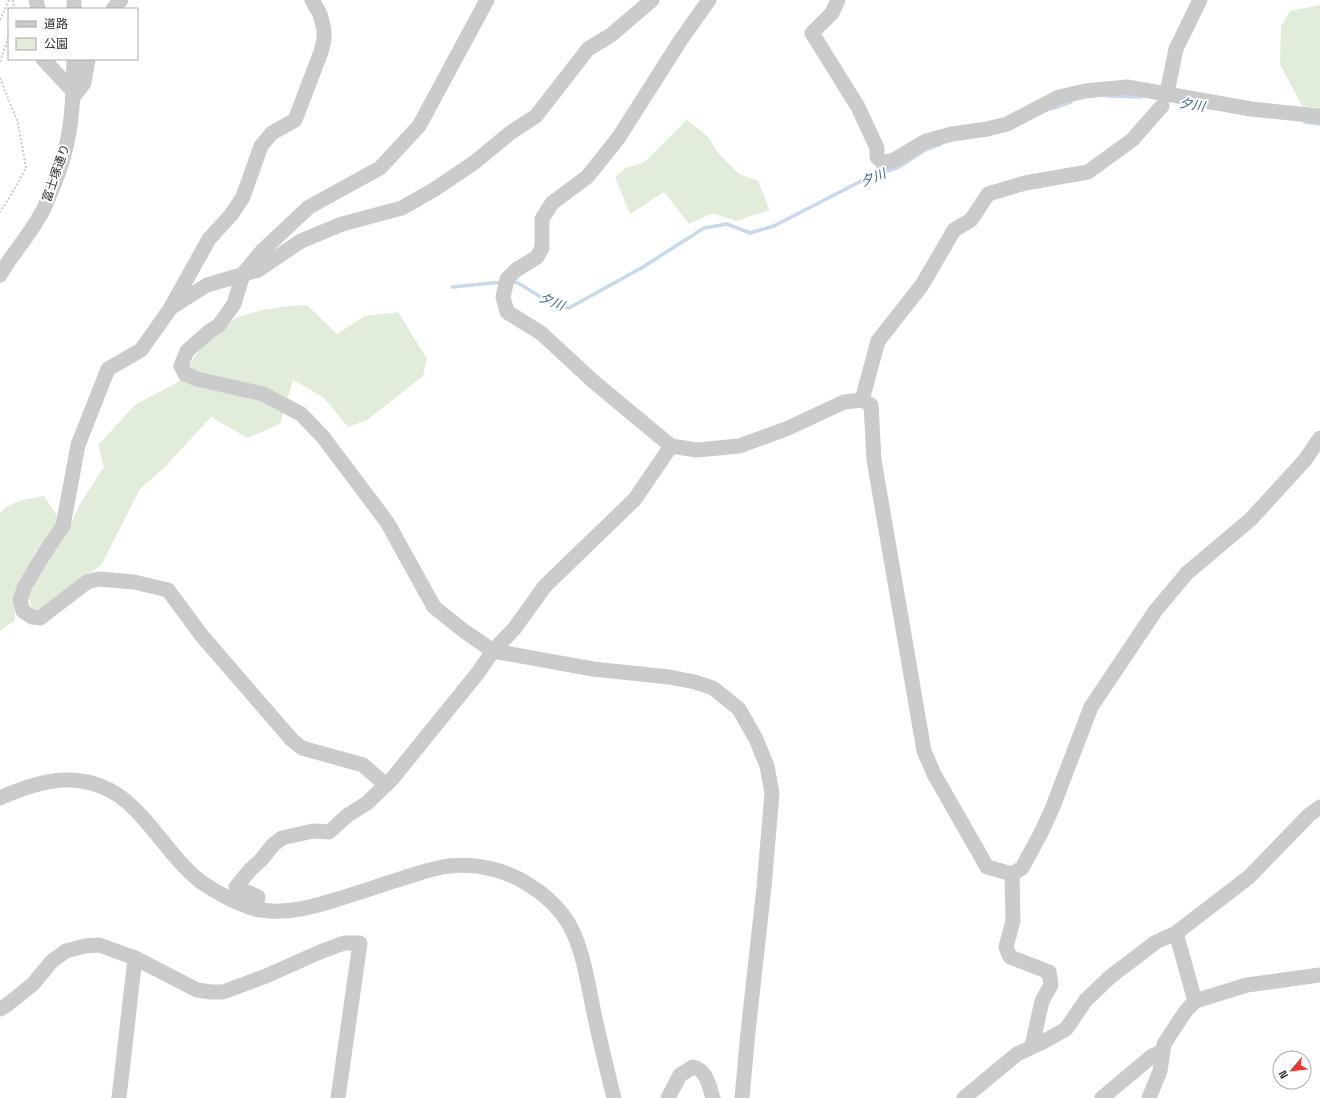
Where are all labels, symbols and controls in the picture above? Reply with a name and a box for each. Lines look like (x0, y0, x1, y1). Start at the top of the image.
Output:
legend (8, 8, 138, 60)
text: 道路 (44, 16, 68, 32)
text: 公園 (44, 36, 68, 52)
water label: 夕川 (1178, 94, 1208, 115)
street label: 富士塚通り (39, 142, 73, 204)
water label: 夕川 (858, 164, 890, 190)
water label: 夕川 (537, 289, 569, 315)
north arrow (1272, 1050, 1312, 1090)
text: N (1275, 1068, 1291, 1081)

